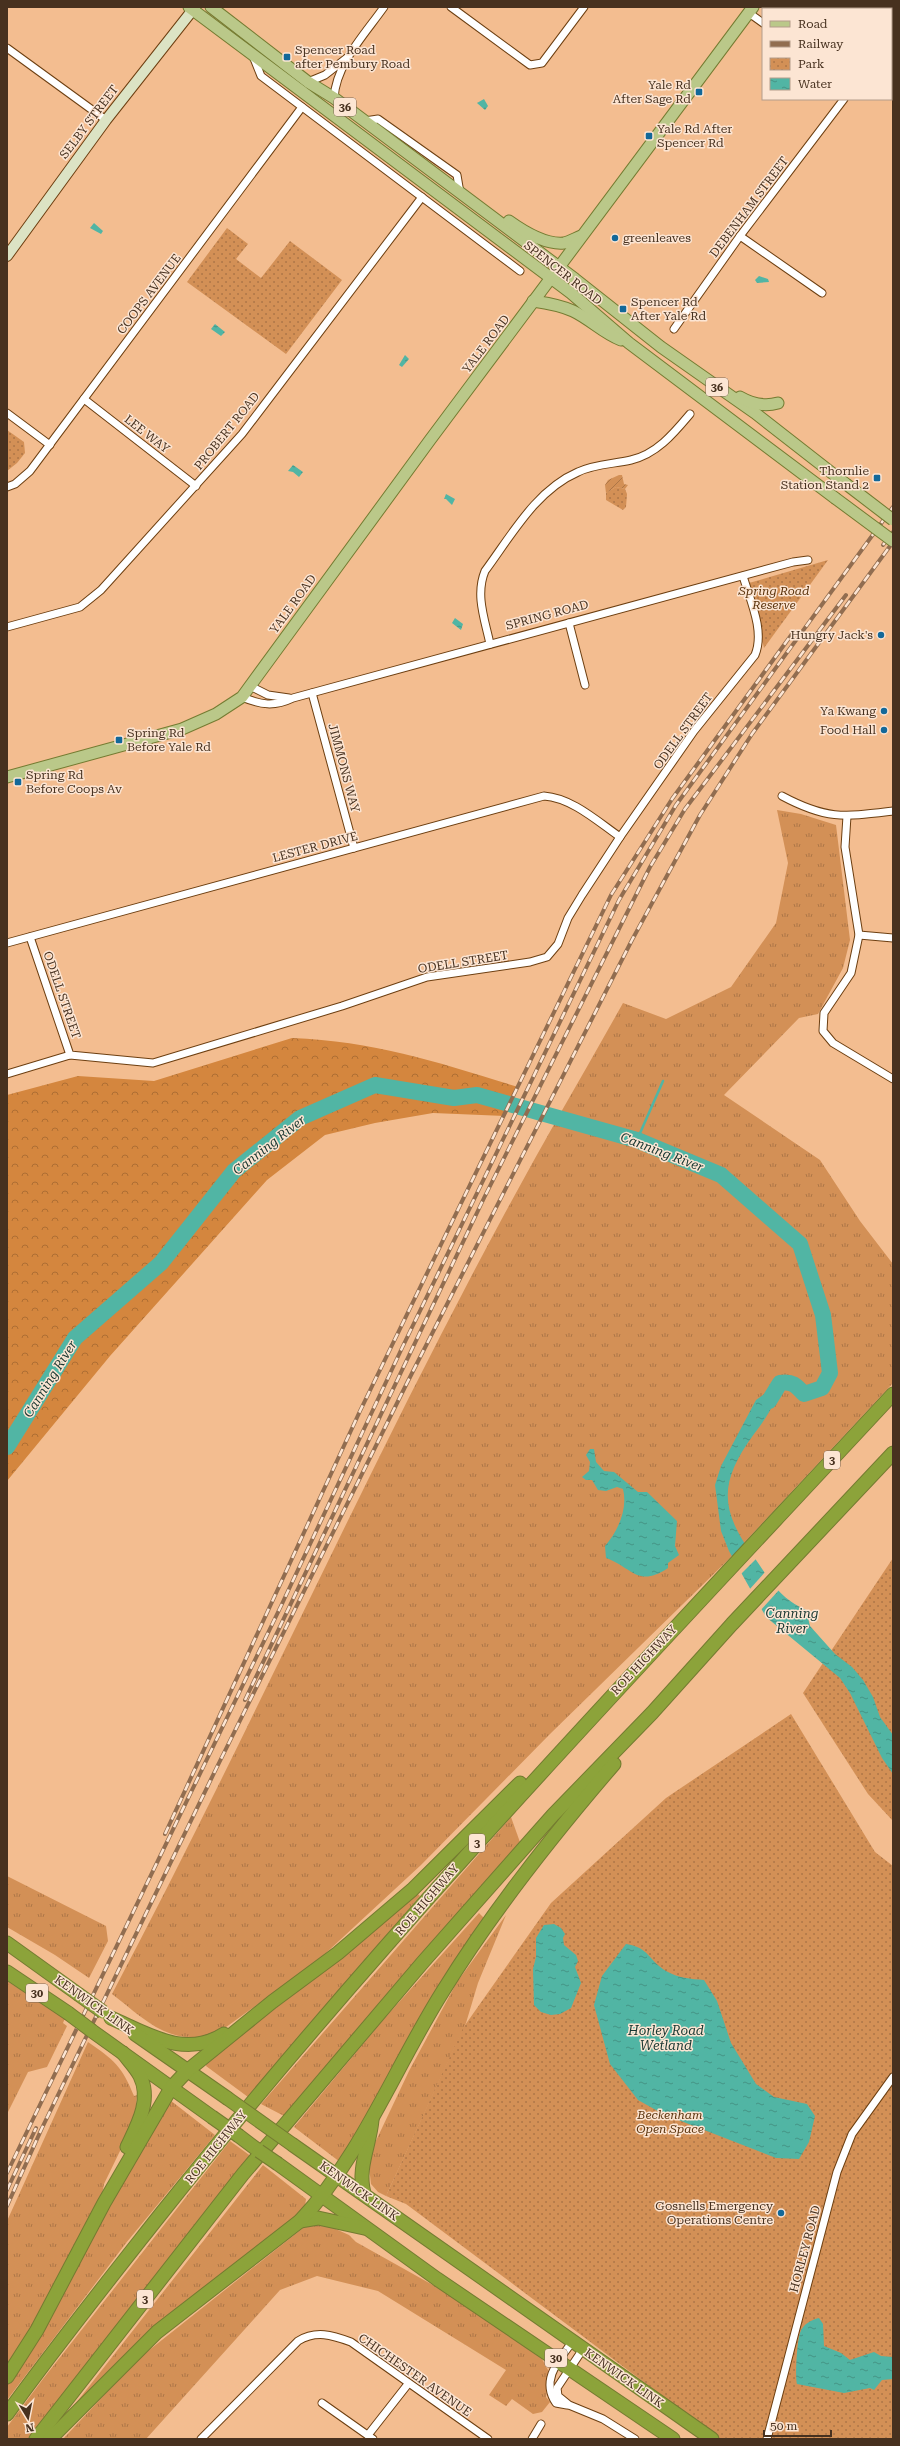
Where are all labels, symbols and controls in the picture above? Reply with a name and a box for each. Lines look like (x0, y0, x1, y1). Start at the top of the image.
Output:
legend (762, 8, 892, 100)
text: Road (798, 17, 828, 31)
text: Railway (798, 37, 844, 51)
place label: Spencer Road after Pembury Road (295, 43, 410, 71)
marker: Spencer Road after Pembury Road (282, 52, 292, 62)
text: Park (798, 57, 825, 71)
text: Water (798, 77, 832, 91)
place label: Yale Rd After Sage Rd (613, 78, 691, 106)
street label: SELBY STREET (57, 82, 121, 162)
marker: Yale Rd After Sage Rd (694, 87, 704, 97)
road number: 36 (334, 98, 356, 116)
place label: Yale Rd After Spencer Rd (657, 122, 732, 150)
marker: Yale Rd After Spencer Rd (644, 131, 654, 141)
street label: DEBENHAM STREET (707, 154, 791, 260)
place label: greenleaves (623, 231, 691, 245)
marker: greenleaves (610, 233, 620, 243)
street label: SPENCER ROAD (521, 238, 605, 308)
street label: COOPS AVENUE (114, 251, 184, 337)
place label: Spencer Rd After Yale Rd (631, 295, 707, 323)
marker: Spencer Rd After Yale Rd (618, 304, 628, 314)
street label: YALE ROAD (460, 312, 512, 376)
road number: 36 (706, 378, 728, 396)
street label: PROBERT ROAD (191, 389, 263, 473)
street label: LEE WAY (122, 412, 173, 456)
place label: Thornlie Station Stand 2 (781, 464, 869, 492)
marker: Thornlie Station Stand 2 (872, 473, 882, 483)
street label: YALE ROAD (267, 572, 319, 636)
park label: Spring Road Reserve (738, 584, 810, 612)
street label: SPRING ROAD (504, 597, 590, 633)
place label: Hungry Jack's (791, 628, 873, 642)
marker: Hungry Jack's (876, 630, 886, 640)
street label: ODELL STREET (650, 690, 716, 772)
place label: Ya Kwang (820, 704, 876, 718)
marker: Ya Kwang (879, 706, 889, 716)
street label: JIMMONS WAY (325, 722, 363, 815)
place label: Food Hall (820, 723, 876, 737)
marker: Food Hall (879, 725, 889, 735)
place label: Spring Rd Before Yale Rd (127, 726, 211, 754)
marker: Spring Rd Before Yale Rd (114, 735, 124, 745)
place label: Spring Rd Before Coops Av (26, 768, 122, 796)
marker: Spring Rd Before Coops Av (13, 777, 23, 787)
street label: LESTER DRIVE (271, 829, 359, 865)
street label: ODELL STREET (417, 948, 509, 976)
street label: ODELL STREET (41, 950, 83, 1040)
water label: Canning River (230, 1112, 309, 1178)
water label: Canning River (618, 1129, 706, 1175)
water label: Canning River (20, 1337, 80, 1420)
road number: 3 (824, 1451, 840, 1469)
water label: Canning River (765, 1606, 819, 1636)
street label: ROE HIGHWAY (608, 1622, 680, 1698)
road number: 3 (469, 1834, 485, 1852)
street label: ROE HIGHWAY (392, 1861, 462, 1939)
street label: KENWICK LINK (52, 1973, 136, 2038)
road number: 30 (26, 1984, 48, 2002)
water label: Horley Road Wetland (627, 2023, 704, 2053)
street label: ROE HIGHWAY (182, 2107, 250, 2186)
park label: Beckenham Open Space (636, 2108, 704, 2136)
street label: KENWICK LINK (317, 2159, 401, 2224)
place label: Gosnells Emergency Operations Centre (655, 2199, 774, 2227)
street label: HORLEY ROAD (787, 2204, 823, 2294)
marker: Gosnells Emergency Operations Centre (776, 2208, 786, 2218)
road number: 3 (137, 2290, 153, 2308)
street label: CHICHESTER AVENUE (356, 2331, 474, 2419)
street label: KENWICK LINK (582, 2346, 666, 2411)
road number: 30 (545, 2349, 567, 2367)
north arrow (8, 2398, 48, 2438)
scale bar (764, 2412, 831, 2438)
text: 50 m (770, 2419, 797, 2433)
text: N (24, 2420, 35, 2435)

